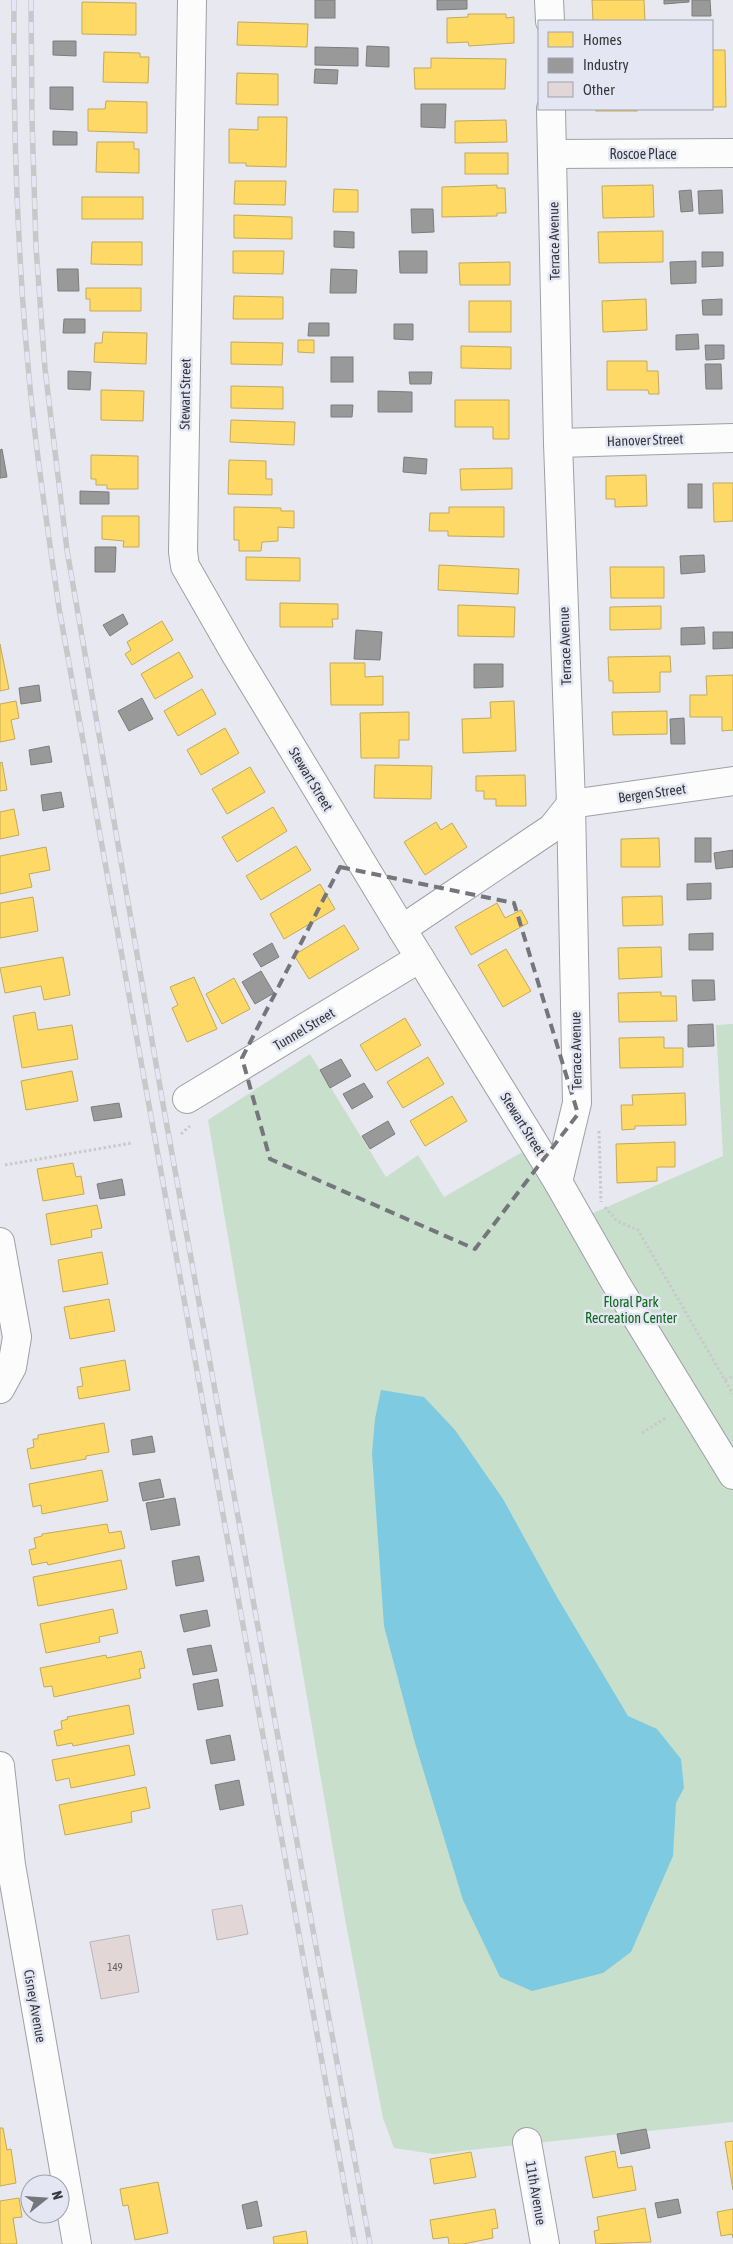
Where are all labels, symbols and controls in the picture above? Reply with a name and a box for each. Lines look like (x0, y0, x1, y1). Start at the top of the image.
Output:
legend (538, 20, 713, 110)
text: Homes (583, 31, 622, 48)
text: Industry (583, 56, 629, 73)
text: Other (583, 81, 615, 98)
street label: Roscoe Place (609, 146, 677, 162)
street label: Terrace Avenue (545, 202, 563, 280)
street label: Stewart Street (176, 358, 194, 430)
street label: Hanover Street (606, 431, 684, 449)
street label: Terrace Avenue (556, 607, 574, 685)
street label: Stewart Street (286, 744, 336, 814)
street label: Bergen Street (617, 780, 687, 806)
street label: Tunnel Street (271, 1005, 337, 1053)
street label: Terrace Avenue (567, 1012, 585, 1090)
street label: Stewart Street (497, 1089, 549, 1159)
park label: Floral Park Recreation Center (585, 1294, 678, 1326)
house number: 149 (107, 1961, 123, 1973)
street label: Cisney Avenue (21, 1968, 49, 2044)
street label: 11th Avenue (523, 2160, 549, 2226)
north arrow (20, 2174, 70, 2224)
text: N (49, 2189, 66, 2201)

